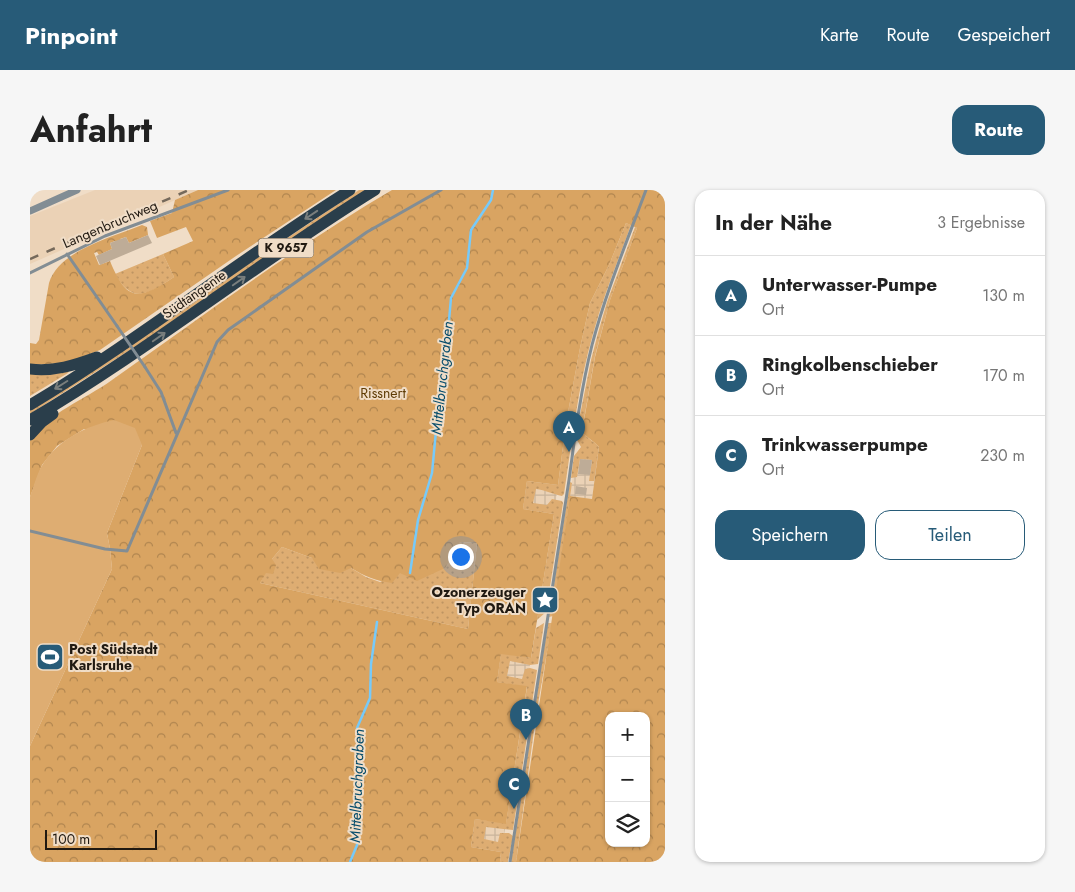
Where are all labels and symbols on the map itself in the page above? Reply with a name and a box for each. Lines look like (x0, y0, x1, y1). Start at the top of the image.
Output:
street label: Langenbruchweg (59, 195, 161, 253)
one-way arrow (304, 211, 318, 221)
road number: K 9657 (258, 238, 314, 258)
street label: Südtangente (158, 265, 230, 323)
one-way arrow (232, 276, 246, 286)
water label: Mittelbruchgraben (425, 320, 459, 436)
one-way arrow (152, 332, 166, 342)
one-way arrow (54, 380, 68, 391)
park label: Rissnert (360, 383, 406, 403)
pin: A (553, 411, 585, 452)
your location (448, 544, 474, 570)
place label: Ozonerzeuger Typ ORAN (431, 582, 526, 618)
place icon: Ozonerzeuger Typ ORAN (530, 585, 560, 615)
place label: Post Südstadt Karlsruhe (69, 639, 158, 675)
sports icon: Post Südstadt Karlsruhe (35, 642, 65, 672)
pin: B (510, 699, 542, 740)
water label: Mittelbruchgraben (344, 729, 370, 843)
pin: C (498, 768, 530, 809)
scale bar (45, 827, 158, 850)

